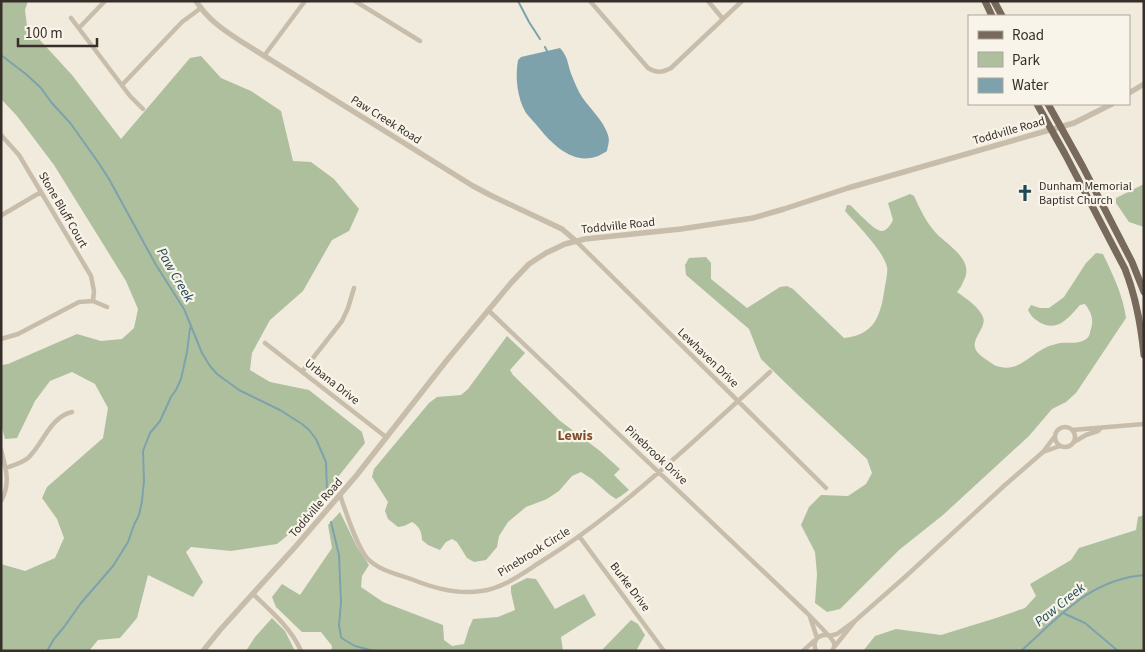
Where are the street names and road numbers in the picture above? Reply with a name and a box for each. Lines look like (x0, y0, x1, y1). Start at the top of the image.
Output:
street label: Paw Creek Road (347, 92, 425, 148)
street label: Toddville Road (971, 113, 1047, 149)
street label: Stone Bluff Court (34, 169, 92, 251)
street label: Toddville Road (580, 214, 656, 238)
street label: Lewhaven Drive (674, 324, 742, 392)
street label: Urbana Drive (301, 355, 363, 409)
street label: Pinebrook Drive (621, 421, 691, 489)
street label: Toddville Road (285, 474, 347, 542)
street label: Pinebrook Circle (494, 523, 574, 581)
street label: Burke Drive (606, 559, 654, 615)

